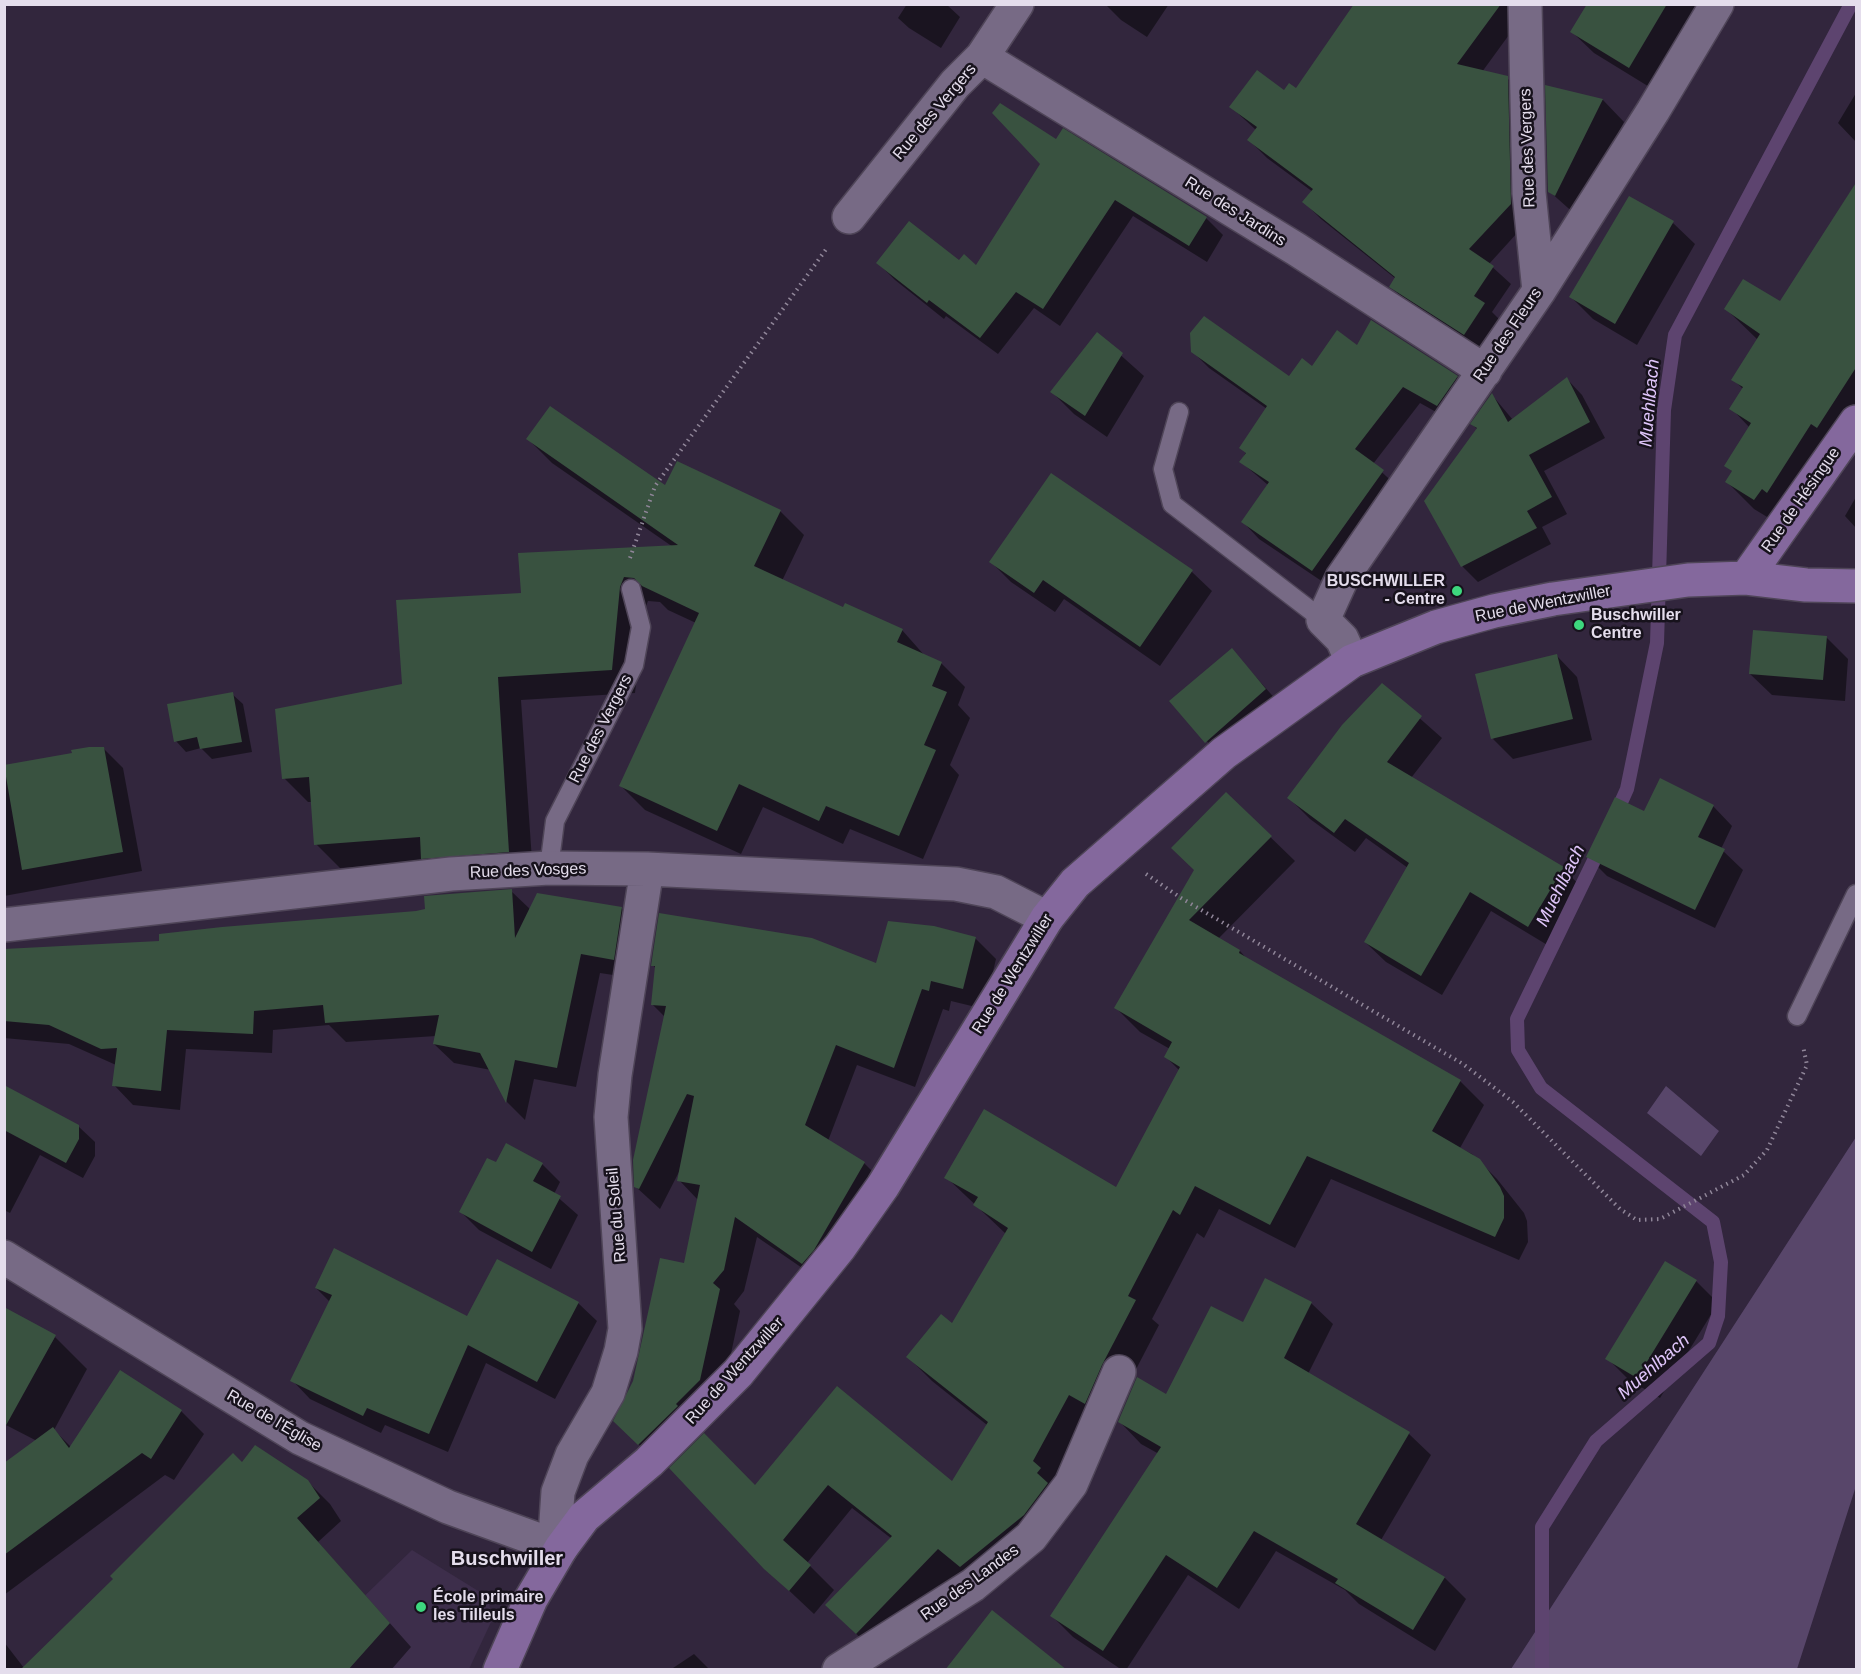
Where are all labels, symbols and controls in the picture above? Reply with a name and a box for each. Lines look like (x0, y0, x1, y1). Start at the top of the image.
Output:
street label: Rue des Vergers (889, 60, 981, 164)
street label: Rue des Vergers (1516, 88, 1540, 208)
street label: Rue des Jardins (1181, 173, 1289, 251)
street label: Rue des Fleurs (1470, 285, 1546, 385)
water label: Muehlbach (1635, 358, 1665, 448)
street label: Rue de Hésingue (1758, 444, 1844, 556)
place label: BUSCHWILLER - Centre (1327, 572, 1445, 610)
street label: Rue de Wentzwiller (1474, 581, 1612, 627)
marker: BUSCHWILLER - Centre (1450, 584, 1464, 598)
place label: Buschwiller Centre (1591, 606, 1681, 644)
marker: Buschwiller Centre (1572, 618, 1586, 632)
street label: Rue des Vergers (565, 672, 637, 786)
water label: Muehlbach (1532, 842, 1590, 930)
street label: Rue des Vosges (469, 859, 587, 883)
street label: Rue de Wentzwiller (968, 911, 1058, 1037)
street label: Rue du Soleil (603, 1167, 631, 1263)
street label: Rue de Wentzwiller (682, 1313, 788, 1429)
water label: Muehlbach (1614, 1330, 1694, 1404)
street label: Rue de l'Église (223, 1386, 325, 1456)
street label: Rue des Landes (917, 1541, 1023, 1625)
district label: Buschwiller (451, 1547, 563, 1571)
place label: École primaire les Tilleuls (433, 1588, 543, 1626)
marker: École primaire les Tilleuls (414, 1600, 428, 1614)

